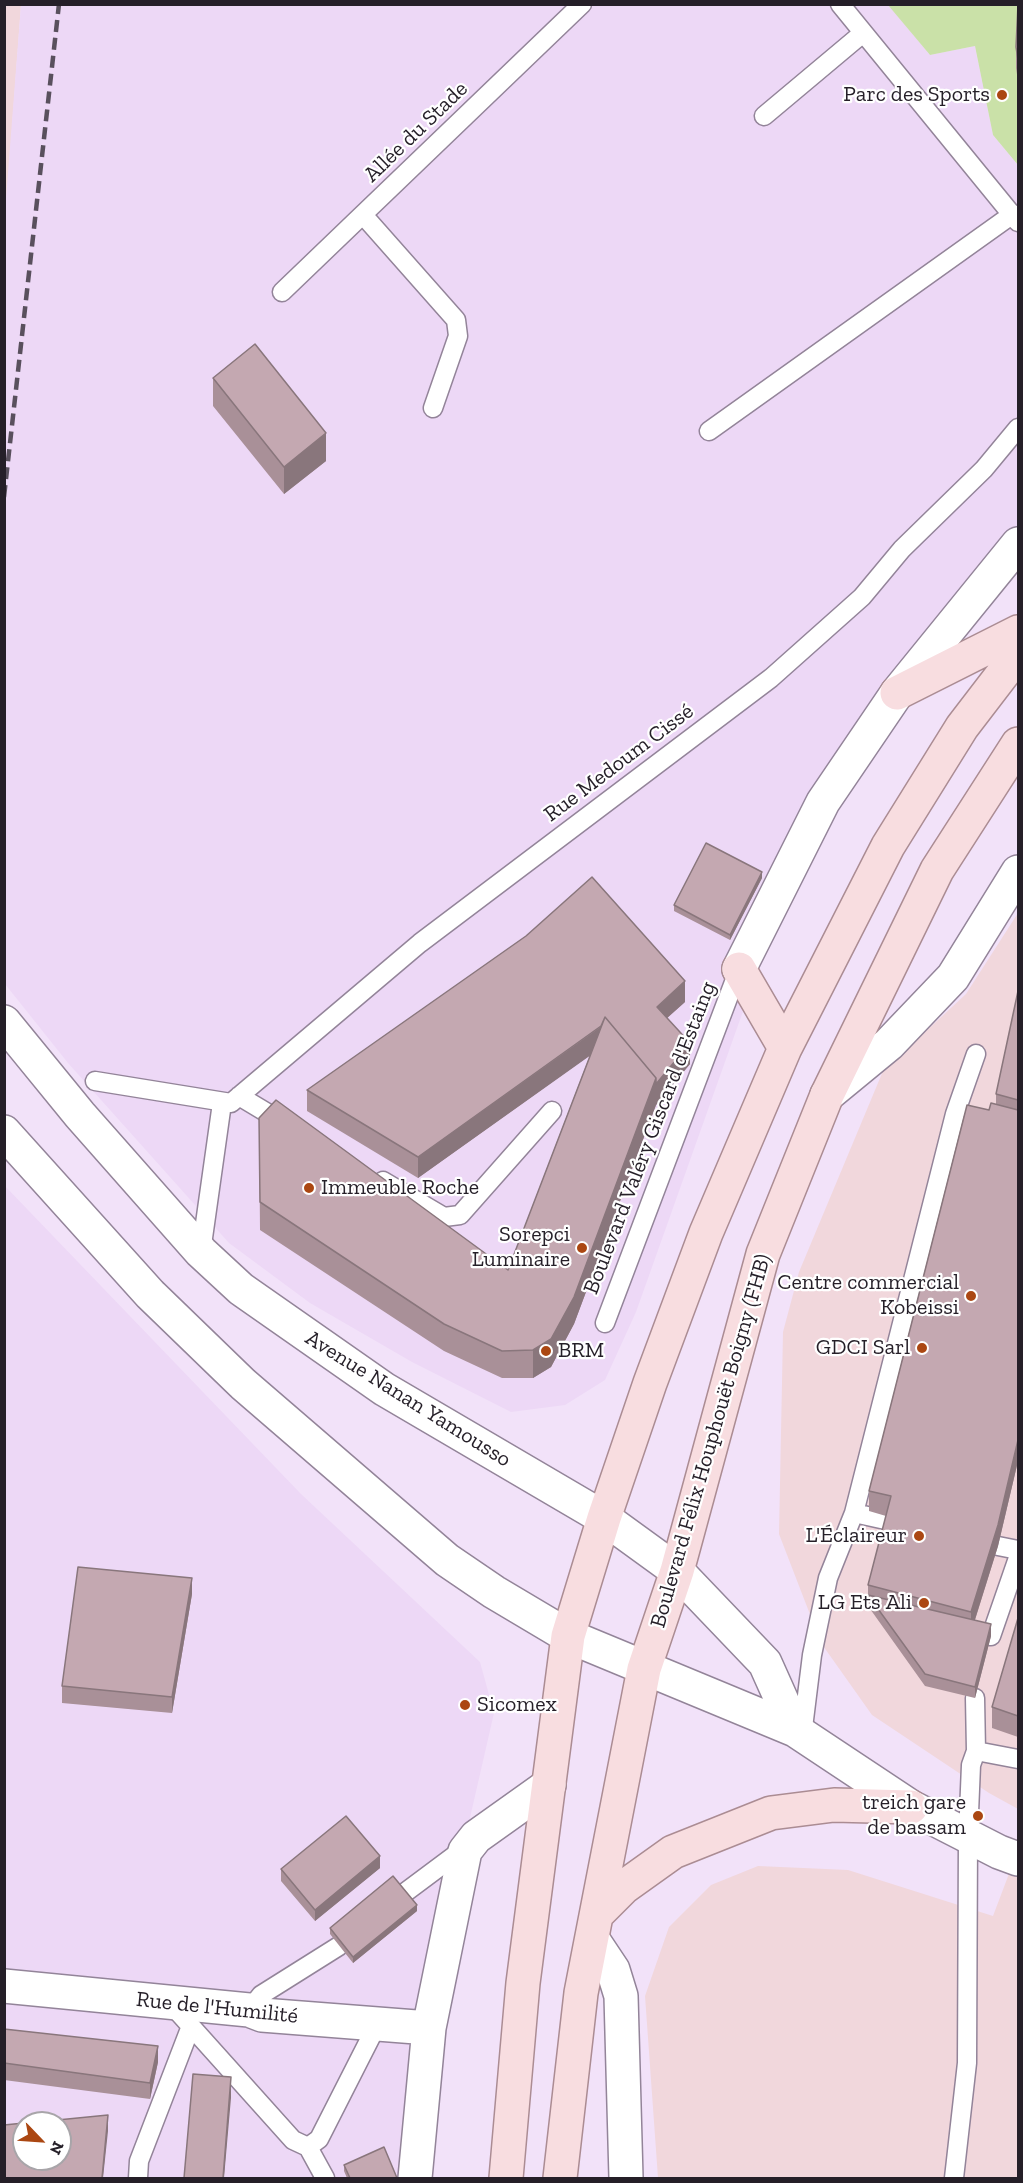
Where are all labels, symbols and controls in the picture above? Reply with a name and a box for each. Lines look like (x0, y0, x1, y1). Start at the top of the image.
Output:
street label: Allée du Stade (359, 76, 473, 188)
place label: Parc des Sports (843, 82, 990, 108)
marker: Parc des Sports (995, 88, 1009, 102)
street label: Rue Medoum Cissé (539, 698, 699, 828)
street label: Boulevard Valéry Giscard d'Estaing (578, 978, 722, 1298)
place label: Immeuble Roche (321, 1175, 479, 1201)
marker: Immeuble Roche (302, 1181, 316, 1195)
place label: Sorepci Luminaire (472, 1222, 570, 1274)
marker: Sorepci Luminaire (575, 1241, 589, 1255)
street label: Boulevard Félix Houphouët Boigny (FHB) (645, 1251, 777, 1631)
place label: Centre commercial Kobeissi (777, 1270, 959, 1322)
marker: Centre commercial Kobeissi (964, 1289, 978, 1303)
street label: Avenue Nanan Yamousso (300, 1325, 516, 1473)
place label: GDCI Sarl (816, 1335, 910, 1361)
place label: BRM (558, 1338, 604, 1364)
marker: GDCI Sarl (915, 1341, 929, 1355)
marker: BRM (539, 1344, 553, 1358)
place label: L'Éclaireur (806, 1523, 907, 1549)
marker: L'Éclaireur (912, 1529, 926, 1543)
place label: LG Ets Ali (818, 1590, 912, 1616)
marker: LG Ets Ali (917, 1596, 931, 1610)
place label: Sicomex (477, 1692, 557, 1718)
marker: Sicomex (458, 1698, 472, 1712)
place label: treich gare de bassam (862, 1790, 966, 1842)
marker: treich gare de bassam (971, 1809, 985, 1823)
street label: Rue de l'Humilité (135, 1986, 299, 2030)
north arrow (12, 2111, 72, 2171)
text: N (46, 2138, 68, 2157)

